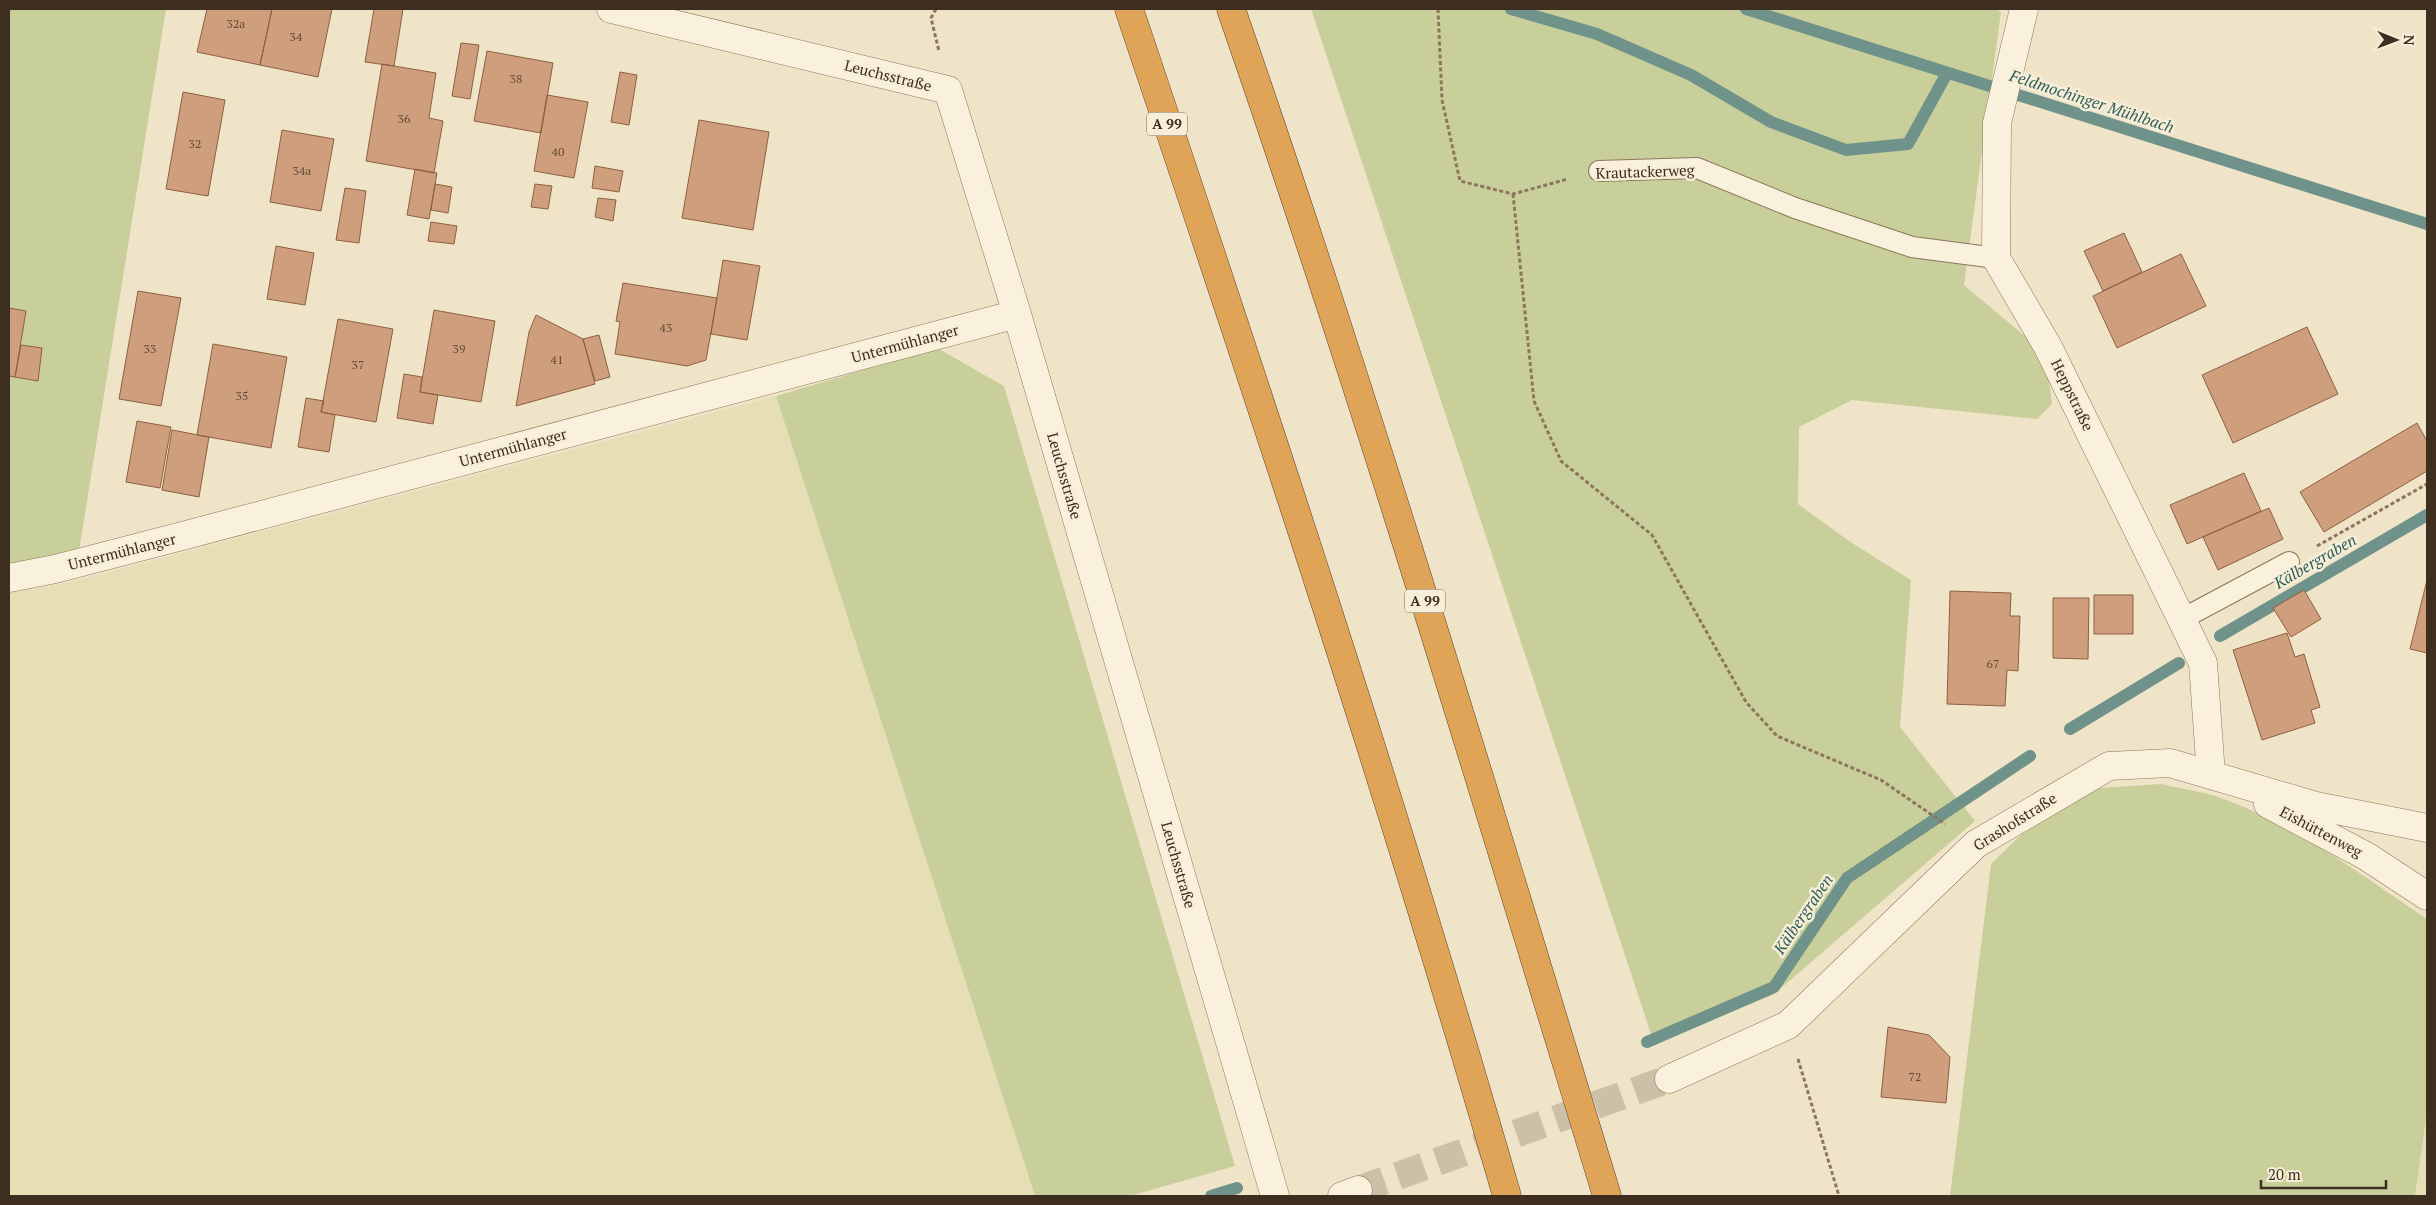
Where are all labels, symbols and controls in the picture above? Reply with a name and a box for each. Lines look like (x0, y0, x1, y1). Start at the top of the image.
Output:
north arrow (2371, 15, 2421, 65)
house number: 32a (227, 16, 245, 31)
house number: 34 (290, 29, 303, 44)
text: N (2400, 35, 2419, 46)
street label: Leuchsstraße (843, 55, 934, 96)
water label: Feldmochinger Mühlbach (2006, 64, 2177, 138)
house number: 38 (510, 71, 522, 86)
house number: 36 (398, 111, 411, 126)
road number: A 99 (1147, 112, 1187, 136)
house number: 32 (189, 136, 201, 151)
house number: 40 (552, 144, 564, 159)
street label: Krautackerweg (1595, 159, 1696, 183)
house number: 34a (293, 163, 311, 178)
street label: Untermühlanger (849, 319, 961, 367)
house number: 43 (660, 320, 672, 335)
house number: 33 (144, 341, 156, 356)
house number: 39 (453, 341, 465, 356)
house number: 41 (551, 352, 563, 367)
street label: Heppstraße (2047, 355, 2099, 434)
house number: 37 (352, 357, 364, 372)
house number: 35 (236, 388, 248, 403)
street label: Untermühlanger (457, 423, 569, 471)
street label: Leuchsstraße (1043, 430, 1087, 521)
street label: Untermühlanger (66, 528, 178, 574)
water label: Kälbergraben (2269, 529, 2360, 594)
road number: A 99 (1405, 590, 1445, 612)
house number: 67 (1987, 656, 1999, 671)
street label: Grashofstraße (1969, 788, 2060, 855)
street label: Eishüttenweg (2277, 801, 2367, 862)
street label: Leuchsstraße (1157, 819, 1201, 910)
water label: Kälbergraben (1768, 870, 1838, 959)
house number: 72 (1909, 1069, 1921, 1084)
scale bar (2261, 1158, 2386, 1190)
text: 20 m (2268, 1164, 2301, 1184)

